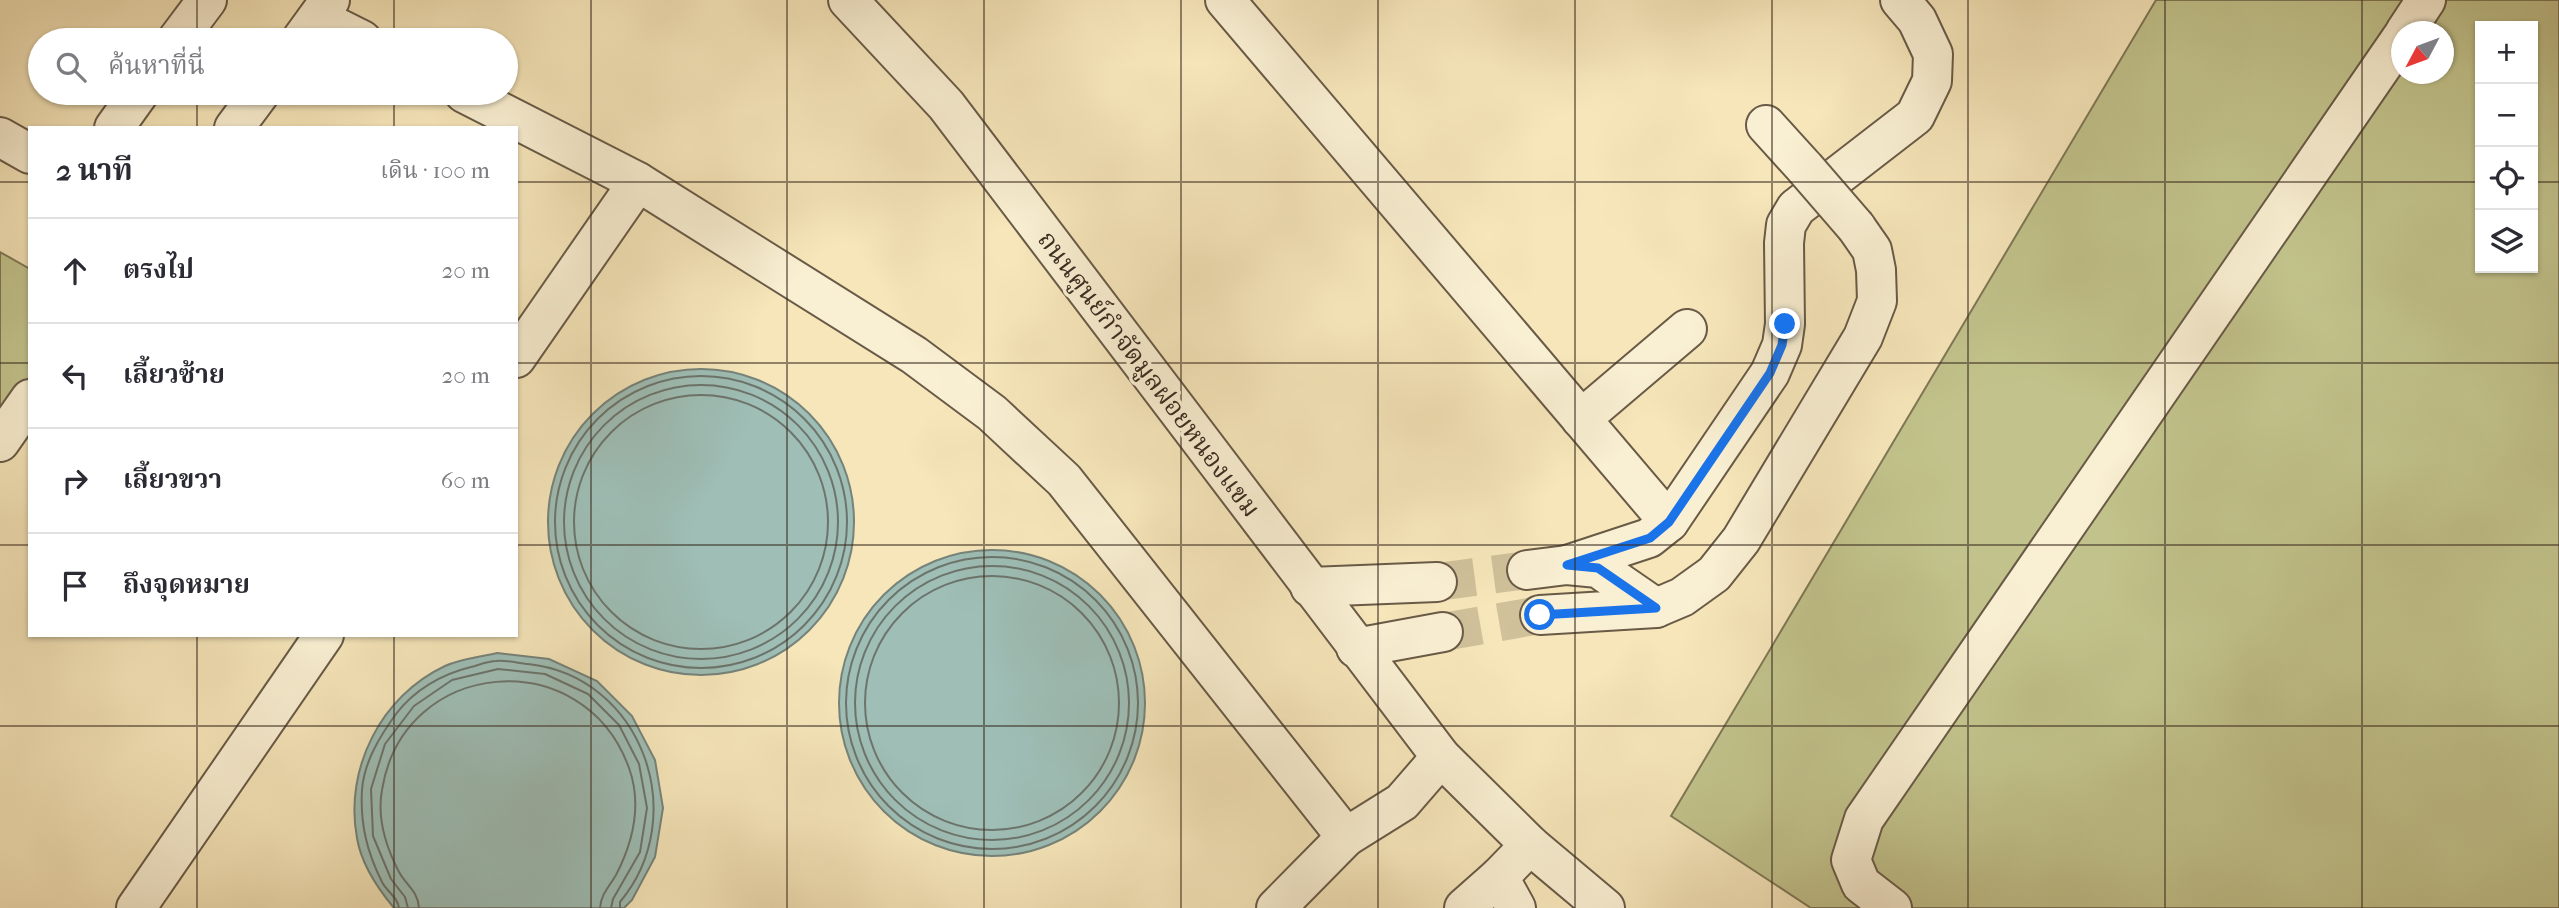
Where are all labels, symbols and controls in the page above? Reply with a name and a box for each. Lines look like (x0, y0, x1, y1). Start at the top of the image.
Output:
north arrow (2391, 21, 2454, 84)
map controls (2475, 21, 2538, 273)
button: + (2475, 21, 2538, 84)
search box (28, 28, 518, 105)
icon: search (52, 48, 90, 86)
text: ค้นหาที่นี่ (108, 50, 205, 81)
button: − (2475, 84, 2538, 147)
button: locate (2475, 147, 2538, 210)
text: 2 นาที (56, 153, 133, 188)
text: เดิน · 100 m (380, 157, 490, 184)
button: layers (2475, 210, 2538, 273)
street label: ถนนศูนย์กำจัดมูลฝอยหนองแขม (1030, 224, 1268, 524)
icon: ahead (56, 252, 94, 290)
text: ตรงไป (123, 254, 194, 285)
text: 20 m (441, 257, 490, 284)
route end (1769, 308, 1800, 339)
icon: left (56, 357, 94, 395)
text: เลี้ยวซ้าย (123, 359, 225, 390)
text: 20 m (441, 362, 490, 389)
icon: right (56, 462, 94, 500)
text: เลี้ยวขวา (123, 464, 222, 495)
text: 60 m (441, 467, 490, 494)
icon: arrive (56, 567, 94, 605)
text: ถึงจุดหมาย (123, 569, 250, 600)
route start (1524, 599, 1555, 630)

